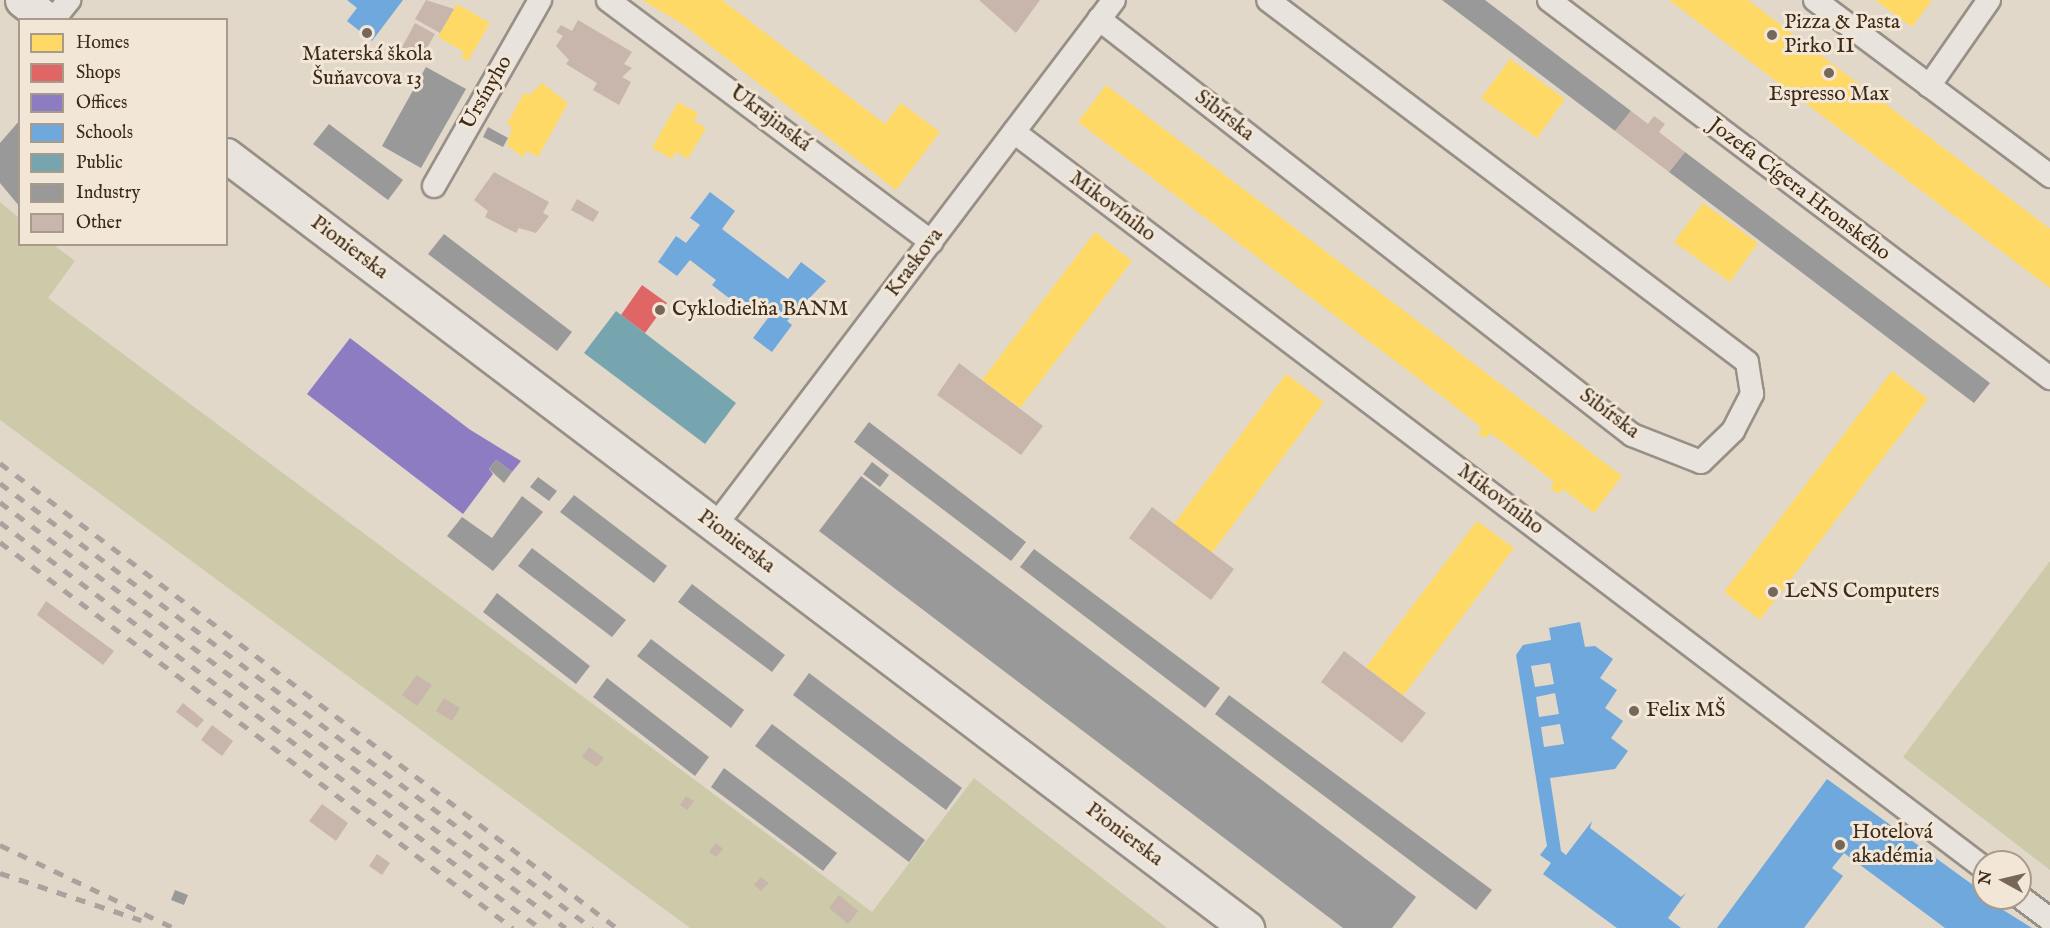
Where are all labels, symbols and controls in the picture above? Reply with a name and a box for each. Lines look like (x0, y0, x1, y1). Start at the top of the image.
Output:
place label: Pizza & Pasta Pirko II (1784, 10, 1900, 60)
legend (18, 18, 228, 246)
marker: Materská škola Šuňavcova 13 (360, 26, 374, 40)
marker: Pizza & Pasta Pirko II (1765, 28, 1779, 42)
text: Homes (76, 32, 129, 55)
place label: Materská škola Šuňavcova 13 (302, 42, 432, 92)
street label: Ursínyho (456, 51, 518, 135)
text: Shops (76, 62, 121, 85)
marker: Espresso Max (1822, 66, 1836, 80)
street label: Ukrajinská (724, 80, 816, 158)
place label: Espresso Max (1769, 82, 1889, 108)
street label: Sibírska (1189, 85, 1259, 147)
text: Offices (76, 92, 127, 115)
street label: Jozefa Cígera Hronského (1703, 113, 1895, 267)
text: Schools (76, 122, 133, 145)
text: Public (76, 152, 123, 175)
street label: Mikovíniho (1064, 166, 1160, 248)
text: Industry (76, 182, 140, 205)
street label: Pionierska (305, 211, 393, 285)
text: Other (76, 212, 122, 235)
street label: Kraskova (881, 224, 949, 302)
place label: Cyklodielňa BANM (672, 297, 848, 323)
marker: Cyklodielňa BANM (653, 303, 667, 317)
street label: Sibírska (1574, 383, 1644, 445)
street label: Mikovíniho (1452, 459, 1548, 541)
street label: Pionierska (692, 505, 780, 579)
place label: LeNS Computers (1785, 579, 1939, 605)
marker: LeNS Computers (1766, 585, 1780, 599)
place label: Felix MŠ (1646, 698, 1726, 724)
marker: Felix MŠ (1627, 704, 1641, 718)
street label: Pionierska (1080, 798, 1168, 872)
place label: Hotelová akadémia (1852, 820, 1933, 870)
marker: Hotelová akadémia (1833, 838, 1847, 852)
north arrow (1972, 850, 2032, 910)
text: N (1975, 870, 1997, 886)

